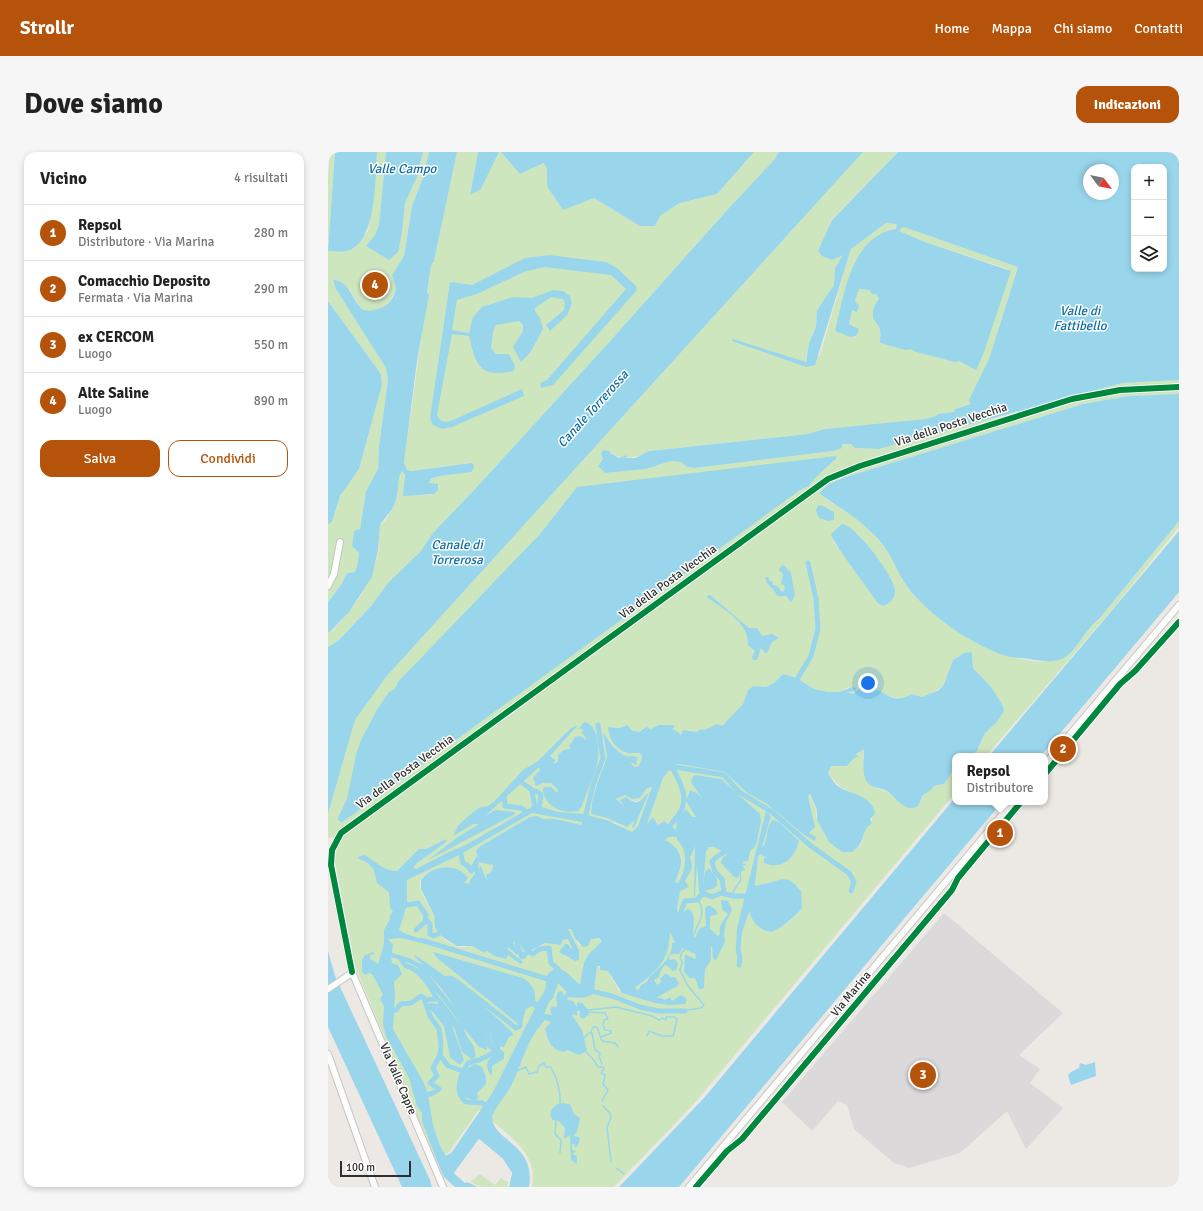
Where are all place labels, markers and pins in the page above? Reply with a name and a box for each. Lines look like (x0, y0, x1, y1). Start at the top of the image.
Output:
pin: 4 (362, 270, 388, 300)
pin: 2 (1050, 734, 1076, 764)
pin: 1 (987, 818, 1013, 848)
pin: 3 (910, 1060, 936, 1090)

